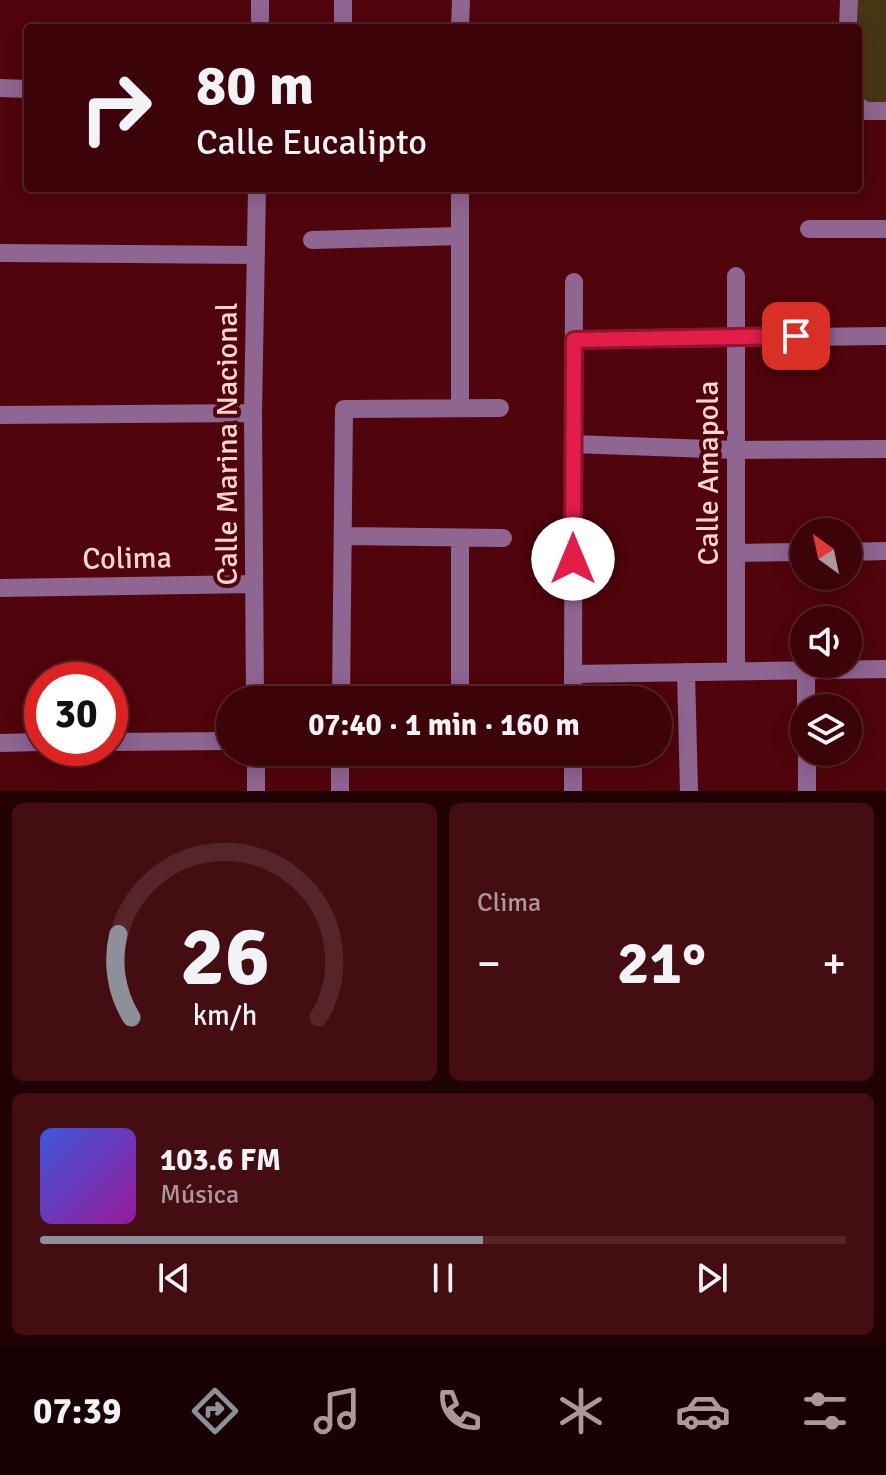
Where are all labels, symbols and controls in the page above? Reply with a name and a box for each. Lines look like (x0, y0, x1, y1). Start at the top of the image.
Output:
text: 80 m (196, 51, 314, 120)
icon: right (64, 56, 168, 160)
text: Calle Eucalipto (196, 120, 427, 165)
street label: Calle Marina Nacional (209, 302, 246, 586)
pin (762, 302, 830, 370)
icon: arrive (774, 314, 818, 358)
street label: Calle Amapola (690, 381, 727, 565)
position arrow (531, 517, 615, 601)
north arrow (790, 518, 862, 590)
map controls (790, 518, 862, 766)
street label: Colima (82, 539, 172, 578)
button: sound (790, 606, 862, 678)
speed limit sign: 30 (24, 662, 128, 766)
button: layers (790, 694, 862, 766)
text: 07:40 · 1 min · 160 m (308, 707, 580, 744)
text: Clima (477, 887, 541, 919)
text: 26 (180, 906, 269, 1008)
text: 21° (617, 927, 706, 1001)
text: − (477, 937, 501, 991)
text: + (822, 937, 846, 991)
text: km/h (192, 998, 257, 1033)
text: 103.6 FM (160, 1142, 281, 1179)
text: Música (160, 1179, 239, 1211)
icon: previous (152, 1256, 196, 1300)
icon: pause (421, 1256, 465, 1300)
icon: next (690, 1256, 734, 1300)
icon: directions (187, 1383, 243, 1439)
icon: music (309, 1383, 365, 1439)
icon: phone (431, 1383, 487, 1439)
icon: climate (553, 1383, 609, 1439)
icon: car (675, 1383, 731, 1439)
icon: filters (797, 1383, 853, 1439)
text: 07:39 (33, 1389, 121, 1434)

